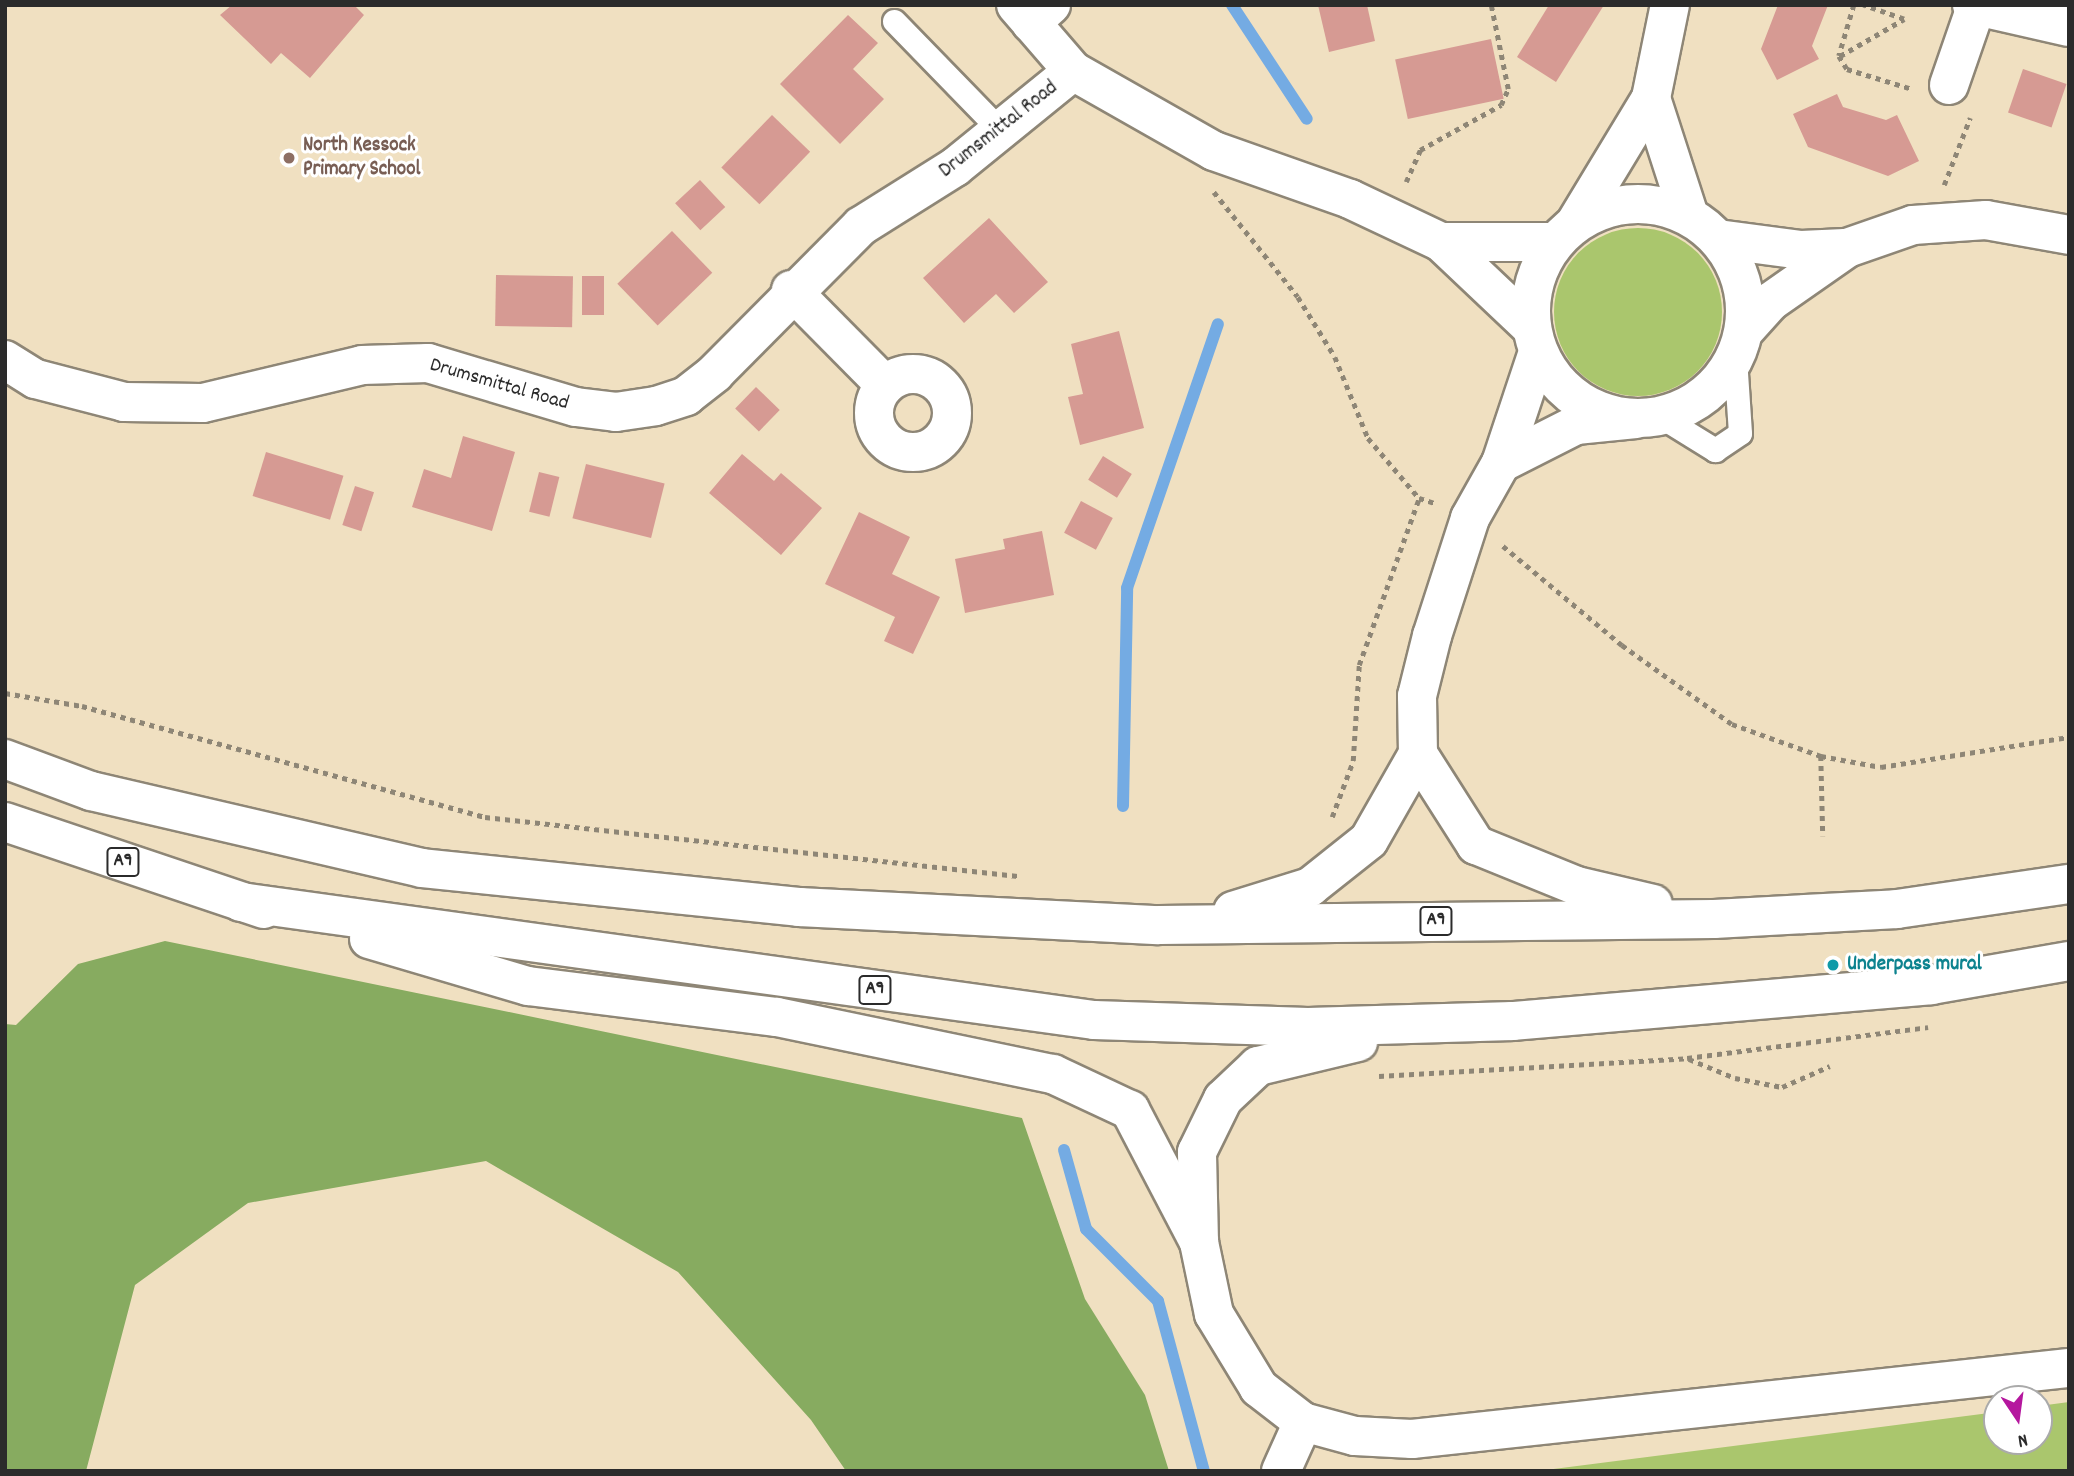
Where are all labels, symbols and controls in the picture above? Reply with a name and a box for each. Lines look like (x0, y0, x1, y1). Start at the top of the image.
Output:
street label: Drumsmittal Road (935, 76, 1063, 184)
place label: North Kessock Primary School (303, 133, 421, 183)
marker: North Kessock Primary School (281, 150, 297, 166)
street label: Drumsmittal Road (426, 353, 572, 417)
road number: A9 (106, 846, 140, 877)
road number: A9 (1418, 906, 1454, 937)
place label: Underpass mural (1847, 952, 1982, 978)
marker: Underpass mural (1825, 957, 1841, 973)
road number: A9 (858, 974, 892, 1006)
north arrow (1983, 1385, 2053, 1455)
text: N (2015, 1425, 2030, 1453)

